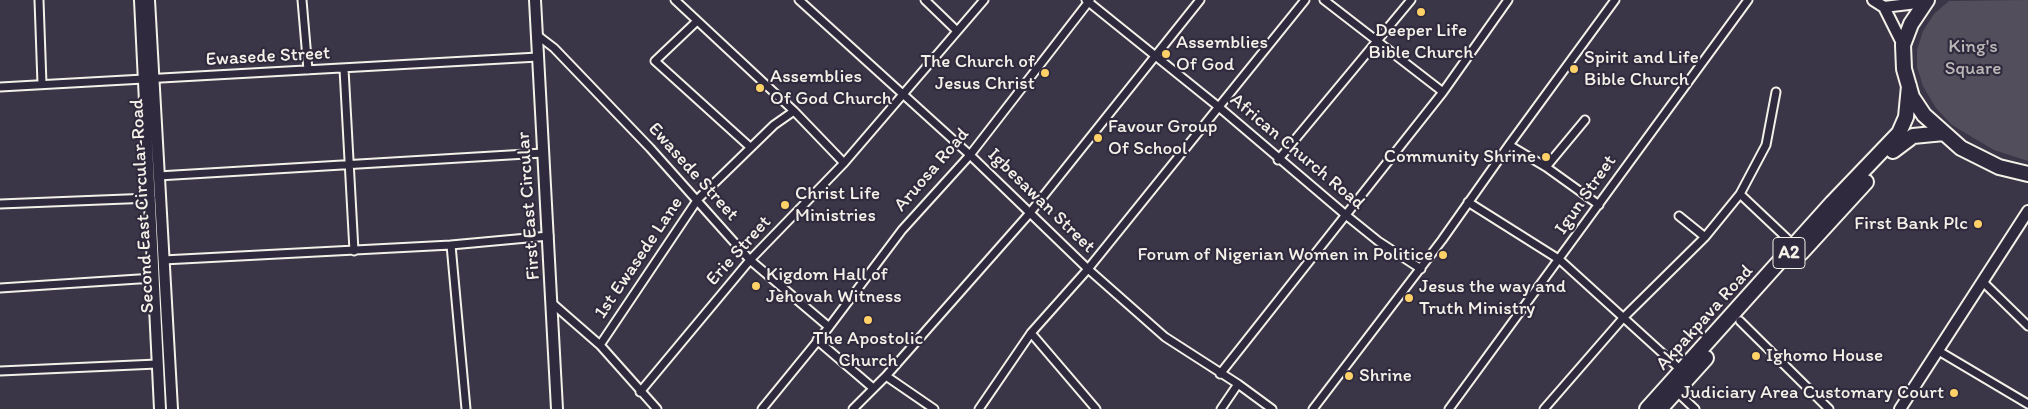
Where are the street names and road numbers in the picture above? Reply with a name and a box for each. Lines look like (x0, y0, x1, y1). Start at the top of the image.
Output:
street label: Ewasede Street (205, 42, 331, 72)
street label: African Church Road (1225, 89, 1369, 215)
street label: Second East Circular Road (126, 98, 160, 314)
street label: Ewasede Street (643, 118, 743, 226)
street label: Aruosa Road (889, 124, 975, 216)
street label: First East Circular (512, 131, 546, 281)
street label: Igbesawan Street (982, 144, 1100, 258)
street label: Igun Street (1550, 151, 1622, 239)
street label: 1st Ewasede Lane (590, 193, 688, 323)
street label: Erie Street (702, 211, 776, 291)
road number: A2 (1773, 238, 1805, 268)
street label: Akpakpava Road (1652, 260, 1758, 376)

